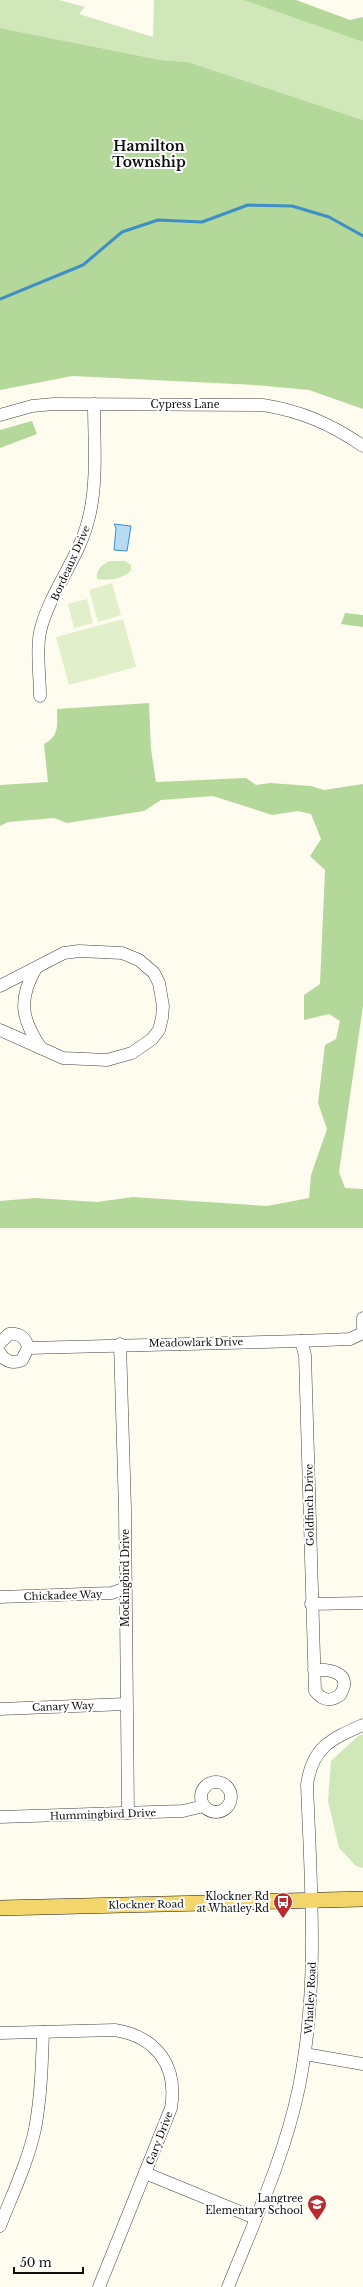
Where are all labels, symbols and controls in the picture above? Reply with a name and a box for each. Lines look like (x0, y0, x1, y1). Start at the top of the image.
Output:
district label: Hamilton Township (112, 137, 186, 171)
street label: Cypress Lane (151, 398, 220, 411)
street label: Bordeaux Drive (48, 523, 93, 603)
street label: Meadowlark Drive (149, 1335, 244, 1350)
street label: Goldfinch Drive (302, 1463, 317, 1546)
street label: Mockingbird Drive (119, 1529, 132, 1627)
street label: Chickadee Way (23, 1588, 103, 1603)
street label: Canary Way (32, 1699, 95, 1714)
street label: Hummingbird Drive (50, 1806, 157, 1823)
place label: Klockner Rd at Whatley Rd (197, 1890, 269, 1915)
bus stop icon: Klockner Rd at Whatley Rd (272, 1891, 294, 1919)
street label: Klockner Road (108, 1897, 184, 1912)
street label: Whatley Road (302, 1961, 319, 2036)
street label: Gary Drive (143, 2109, 176, 2167)
place label: Langtree Elementary School (205, 2192, 303, 2217)
school or university icon: Langtree Elementary School (306, 2193, 328, 2221)
scale bar (14, 2249, 83, 2275)
text: 50 m (20, 2255, 52, 2270)

